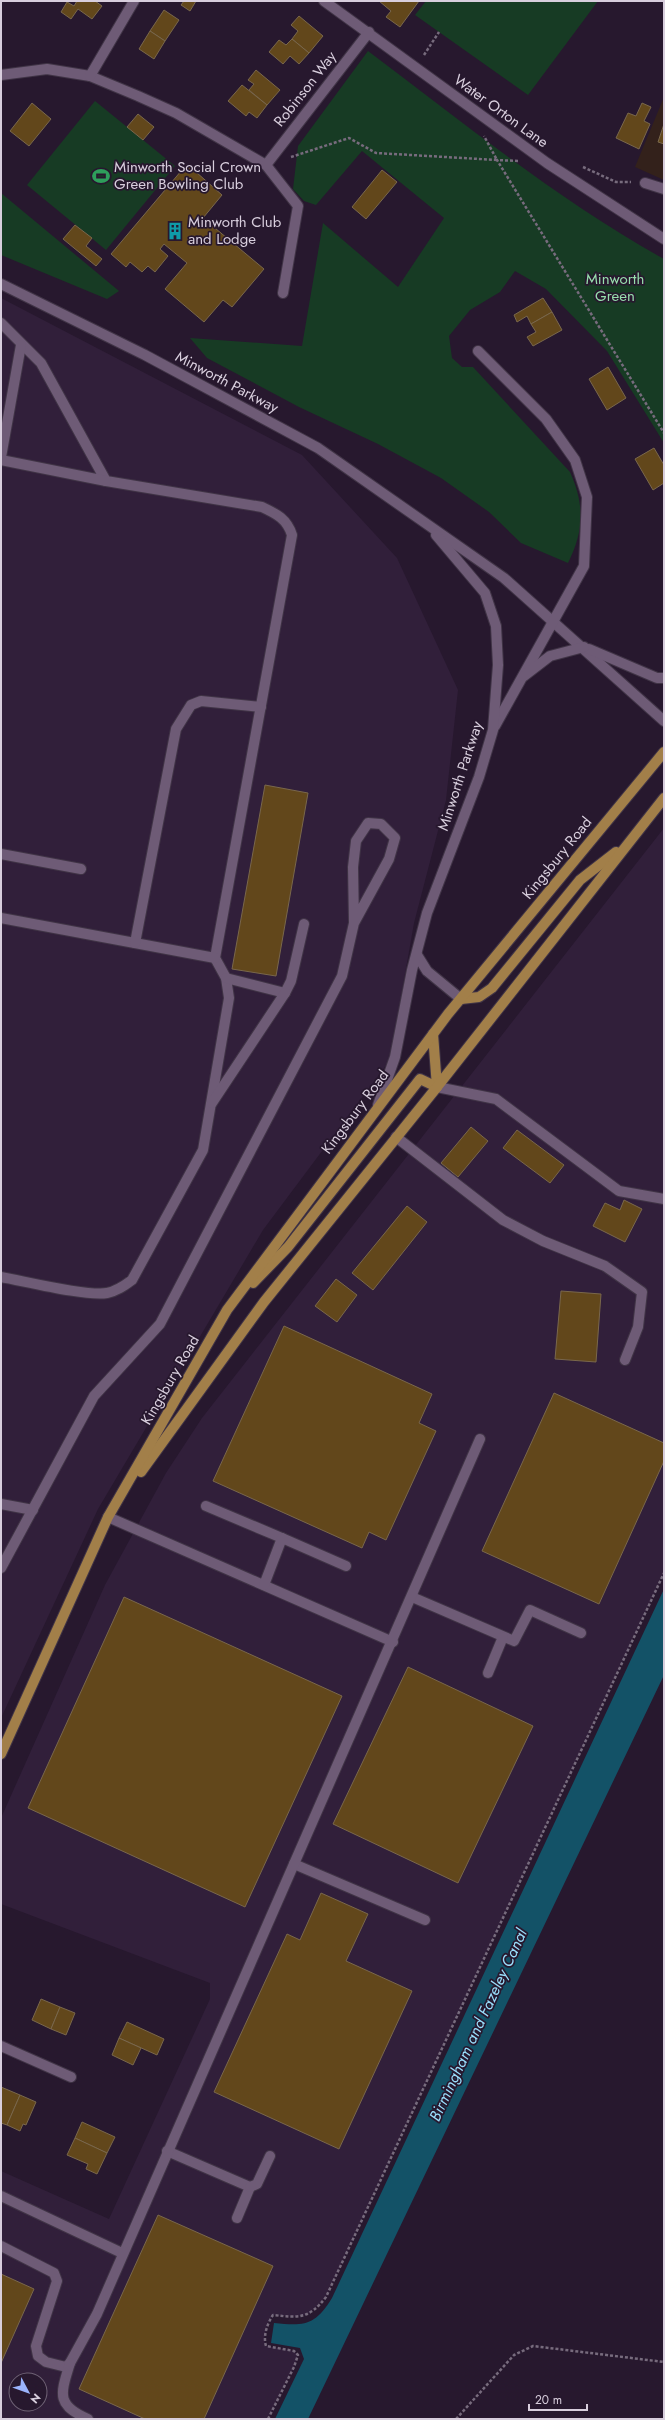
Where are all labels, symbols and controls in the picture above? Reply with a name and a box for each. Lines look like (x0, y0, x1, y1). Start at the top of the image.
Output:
street label: Robinson Way (268, 46, 342, 131)
street label: Water Orton Lane (449, 69, 553, 153)
place label: Minworth Social Crown Green Bowling Club (114, 156, 261, 195)
sports icon: Minworth Social Crown Green Bowling Club (91, 166, 111, 186)
place label: Minworth Club and Lodge (188, 211, 282, 250)
building icon: Minworth Club and Lodge (165, 221, 185, 241)
park label: Minworth Green (586, 268, 644, 307)
street label: Minworth Parkway (171, 346, 283, 419)
street label: Minworth Parkway (432, 718, 488, 834)
street label: Kingsbury Road (517, 812, 597, 904)
street label: Kingsbury Road (316, 1065, 394, 1159)
street label: Kingsbury Road (135, 1331, 205, 1429)
water label: Birmingham and Fazeley Canal (423, 1924, 533, 2125)
north arrow (8, 2372, 48, 2412)
scale bar (529, 2386, 587, 2412)
text: N (27, 2390, 44, 2407)
text: 20 m (535, 2391, 562, 2409)

